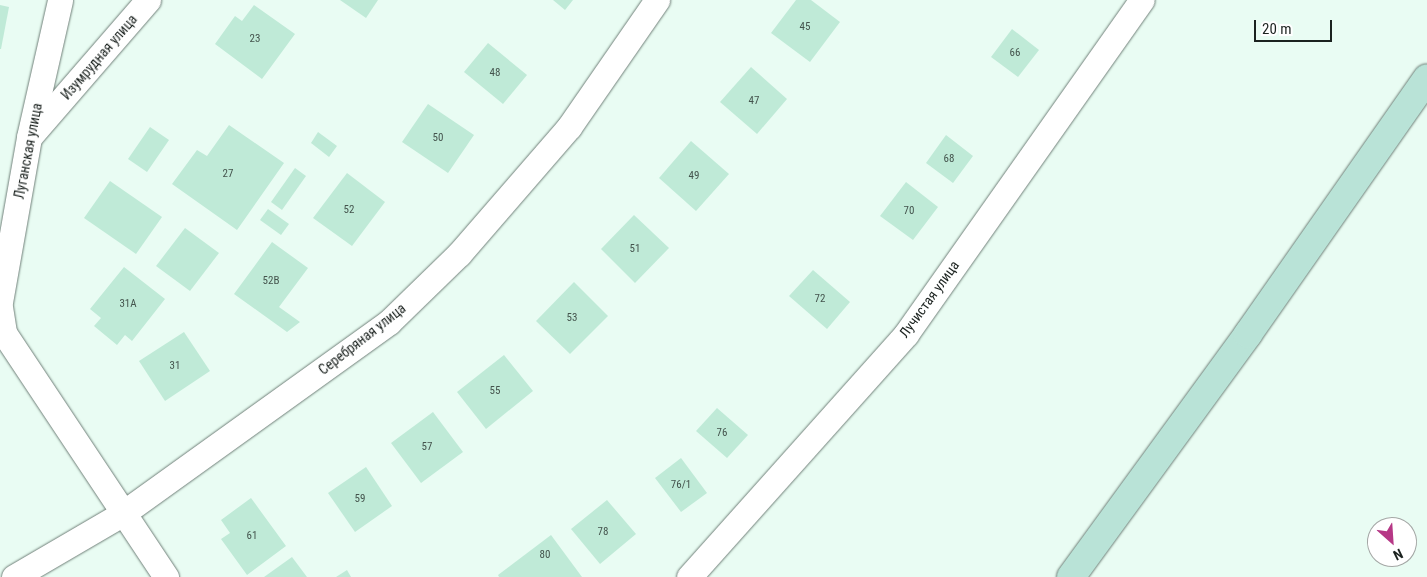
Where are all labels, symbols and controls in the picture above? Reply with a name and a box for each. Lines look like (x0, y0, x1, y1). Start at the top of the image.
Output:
scale bar (1257, 10, 1334, 42)
street label: Изумрудная улица (57, 11, 141, 103)
house number: 45 (800, 20, 810, 34)
text: 20 m (1262, 20, 1292, 38)
house number: 23 (250, 32, 260, 46)
house number: 66 (1010, 46, 1020, 60)
house number: 48 (490, 66, 500, 80)
house number: 47 (749, 94, 759, 108)
street label: Луганская улица (10, 102, 46, 200)
house number: 50 (433, 131, 443, 145)
house number: 68 (944, 152, 954, 166)
house number: 27 (223, 167, 233, 181)
house number: 49 (689, 169, 699, 183)
house number: 52 (344, 203, 354, 217)
house number: 70 (904, 204, 914, 218)
house number: 51 (630, 242, 640, 256)
street label: Лучистая улица (895, 257, 963, 341)
house number: 52В (263, 274, 279, 288)
house number: 72 (815, 292, 825, 306)
house number: 31А (119, 297, 137, 311)
street label: Серебряная улица (315, 300, 409, 378)
house number: 53 (567, 311, 577, 325)
house number: 31 (170, 359, 180, 373)
house number: 55 (490, 384, 500, 398)
house number: 76 (717, 426, 727, 440)
house number: 57 (422, 440, 432, 454)
house number: 76/1 (671, 478, 691, 492)
house number: 59 (355, 492, 365, 506)
north arrow (1367, 517, 1417, 567)
house number: 78 (598, 525, 608, 539)
house number: 61 (247, 529, 257, 543)
text: N (1391, 546, 1406, 564)
house number: 80 (540, 548, 550, 562)

